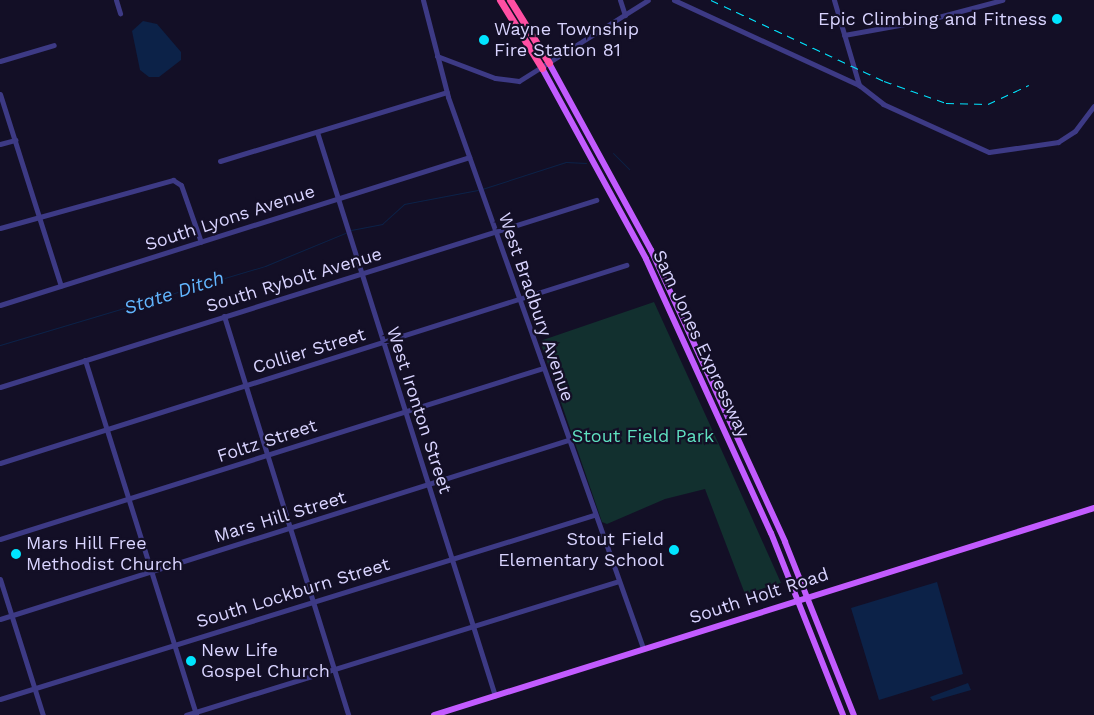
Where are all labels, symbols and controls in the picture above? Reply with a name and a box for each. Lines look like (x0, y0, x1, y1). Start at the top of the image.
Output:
place label: Epic Climbing and Fitness (818, 8, 1047, 30)
marker: Epic Climbing and Fitness (1051, 13, 1063, 25)
place label: Wayne Township Fire Station 81 (494, 19, 639, 62)
marker: Wayne Township Fire Station 81 (478, 34, 490, 46)
street label: South Lyons Avenue (142, 180, 318, 256)
street label: West Bradbury Avenue (493, 209, 579, 405)
street label: South Rybolt Avenue (203, 243, 385, 317)
street label: Sam Jones Expressway (648, 247, 754, 441)
water label: State Ditch (121, 266, 227, 320)
street label: Collier Street (250, 324, 368, 378)
street label: West Ironton Street (382, 324, 456, 496)
street label: Foltz Street (214, 415, 320, 467)
park label: Stout Field Park (572, 425, 714, 447)
street label: Mars Hill Street (211, 487, 349, 547)
place label: Stout Field Elementary School (498, 529, 664, 572)
place label: Mars Hill Free Methodist Church (26, 533, 183, 576)
marker: Stout Field Elementary School (668, 544, 680, 556)
marker: Mars Hill Free Methodist Church (10, 548, 22, 560)
street label: South Lockburn Street (194, 553, 392, 633)
street label: South Holt Road (687, 563, 831, 629)
place label: New Life Gospel Church (201, 640, 331, 682)
marker: New Life Gospel Church (185, 655, 197, 667)

